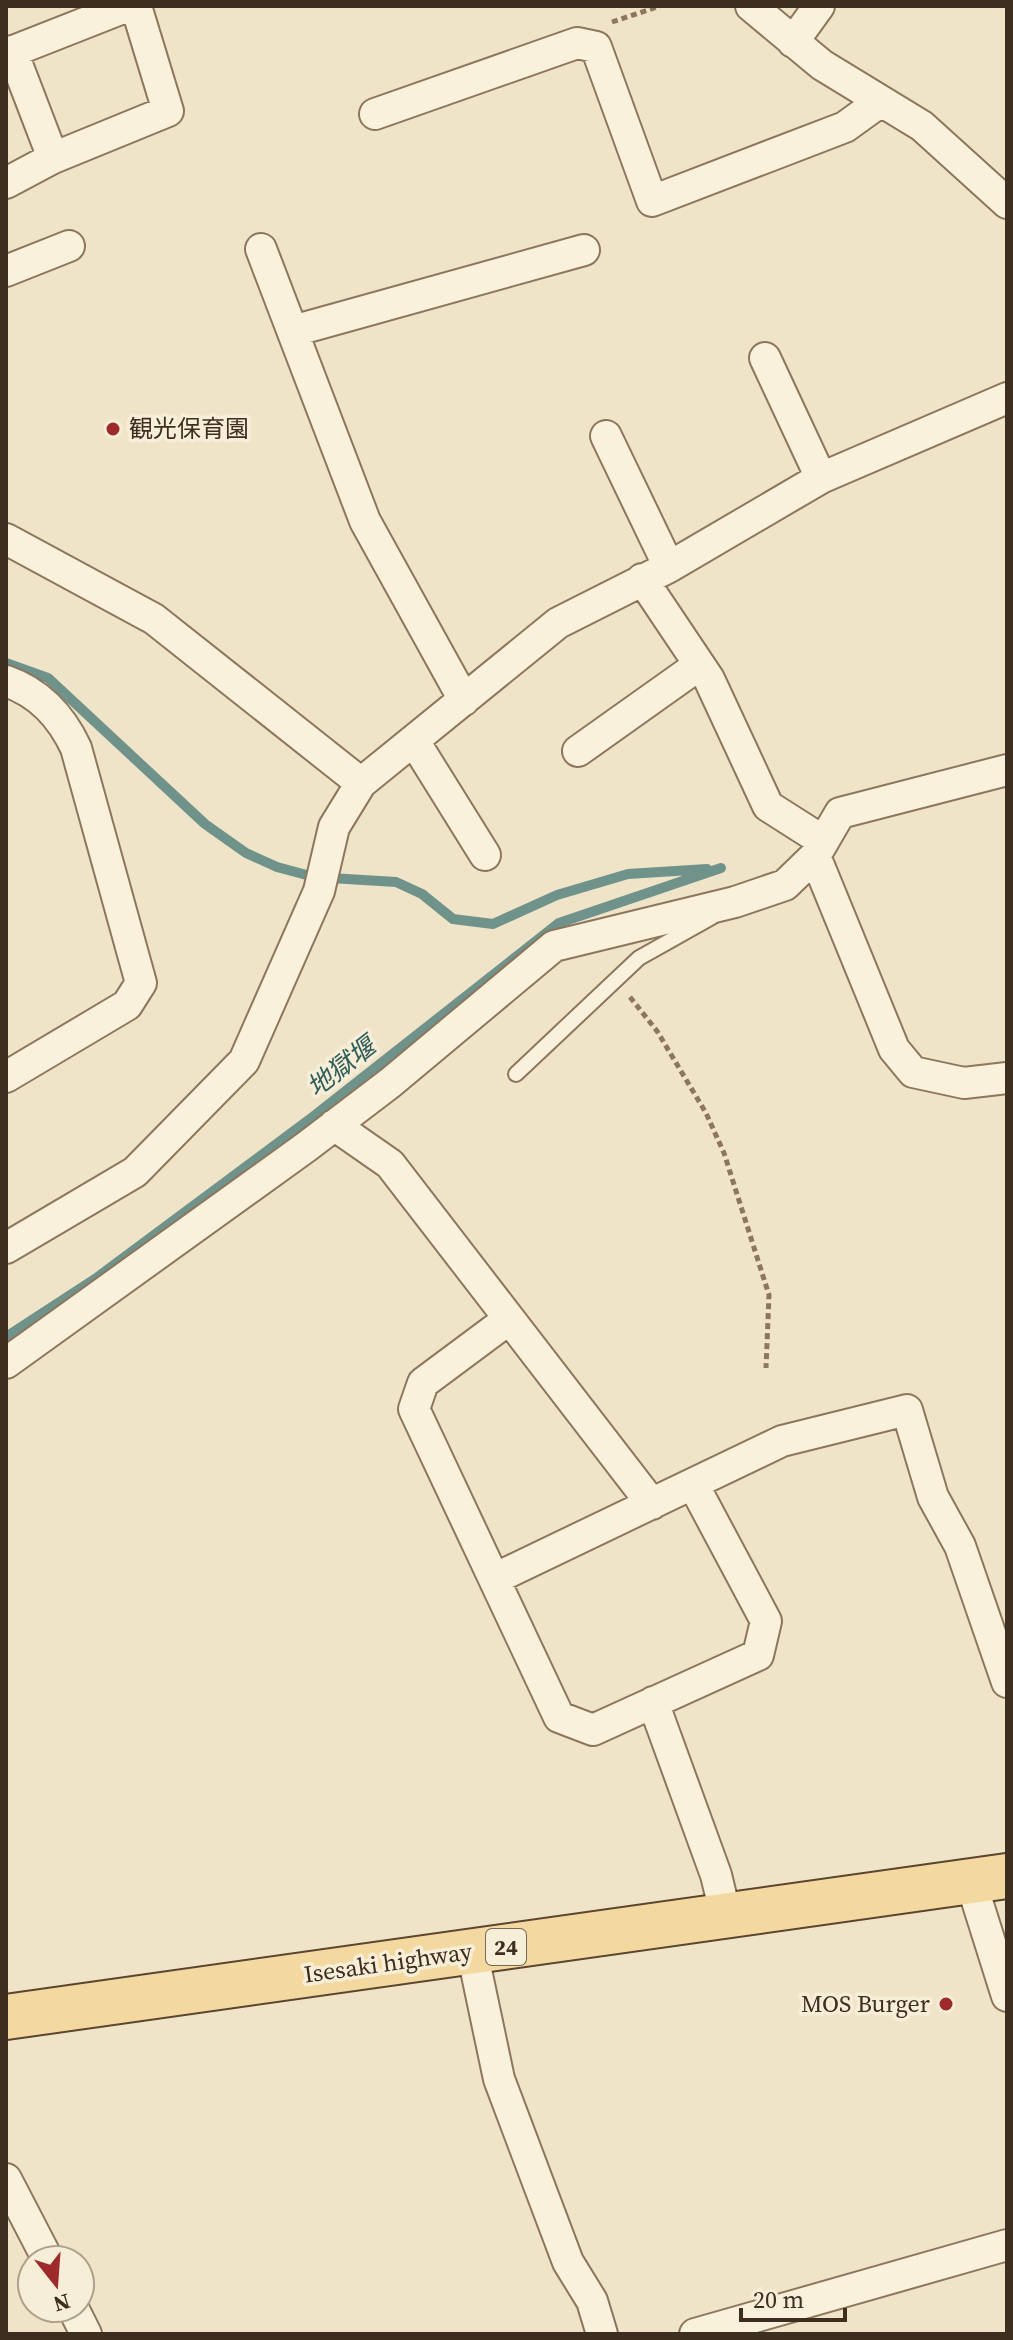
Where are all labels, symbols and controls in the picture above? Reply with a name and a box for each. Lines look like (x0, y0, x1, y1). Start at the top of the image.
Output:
place label: 観光保育園 (129, 412, 249, 445)
marker: 観光保育園 (104, 420, 122, 438)
water label: 地獄堰 (299, 1026, 386, 1105)
road number: 24 (486, 1929, 526, 1965)
street label: Isesaki highway (302, 1934, 475, 1991)
place label: MOS Burger (801, 1987, 930, 2020)
marker: MOS Burger (937, 1995, 955, 2013)
north arrow (16, 2244, 96, 2324)
scale bar (741, 2272, 845, 2322)
text: 20 m (753, 2283, 804, 2316)
text: N (50, 2286, 74, 2320)

